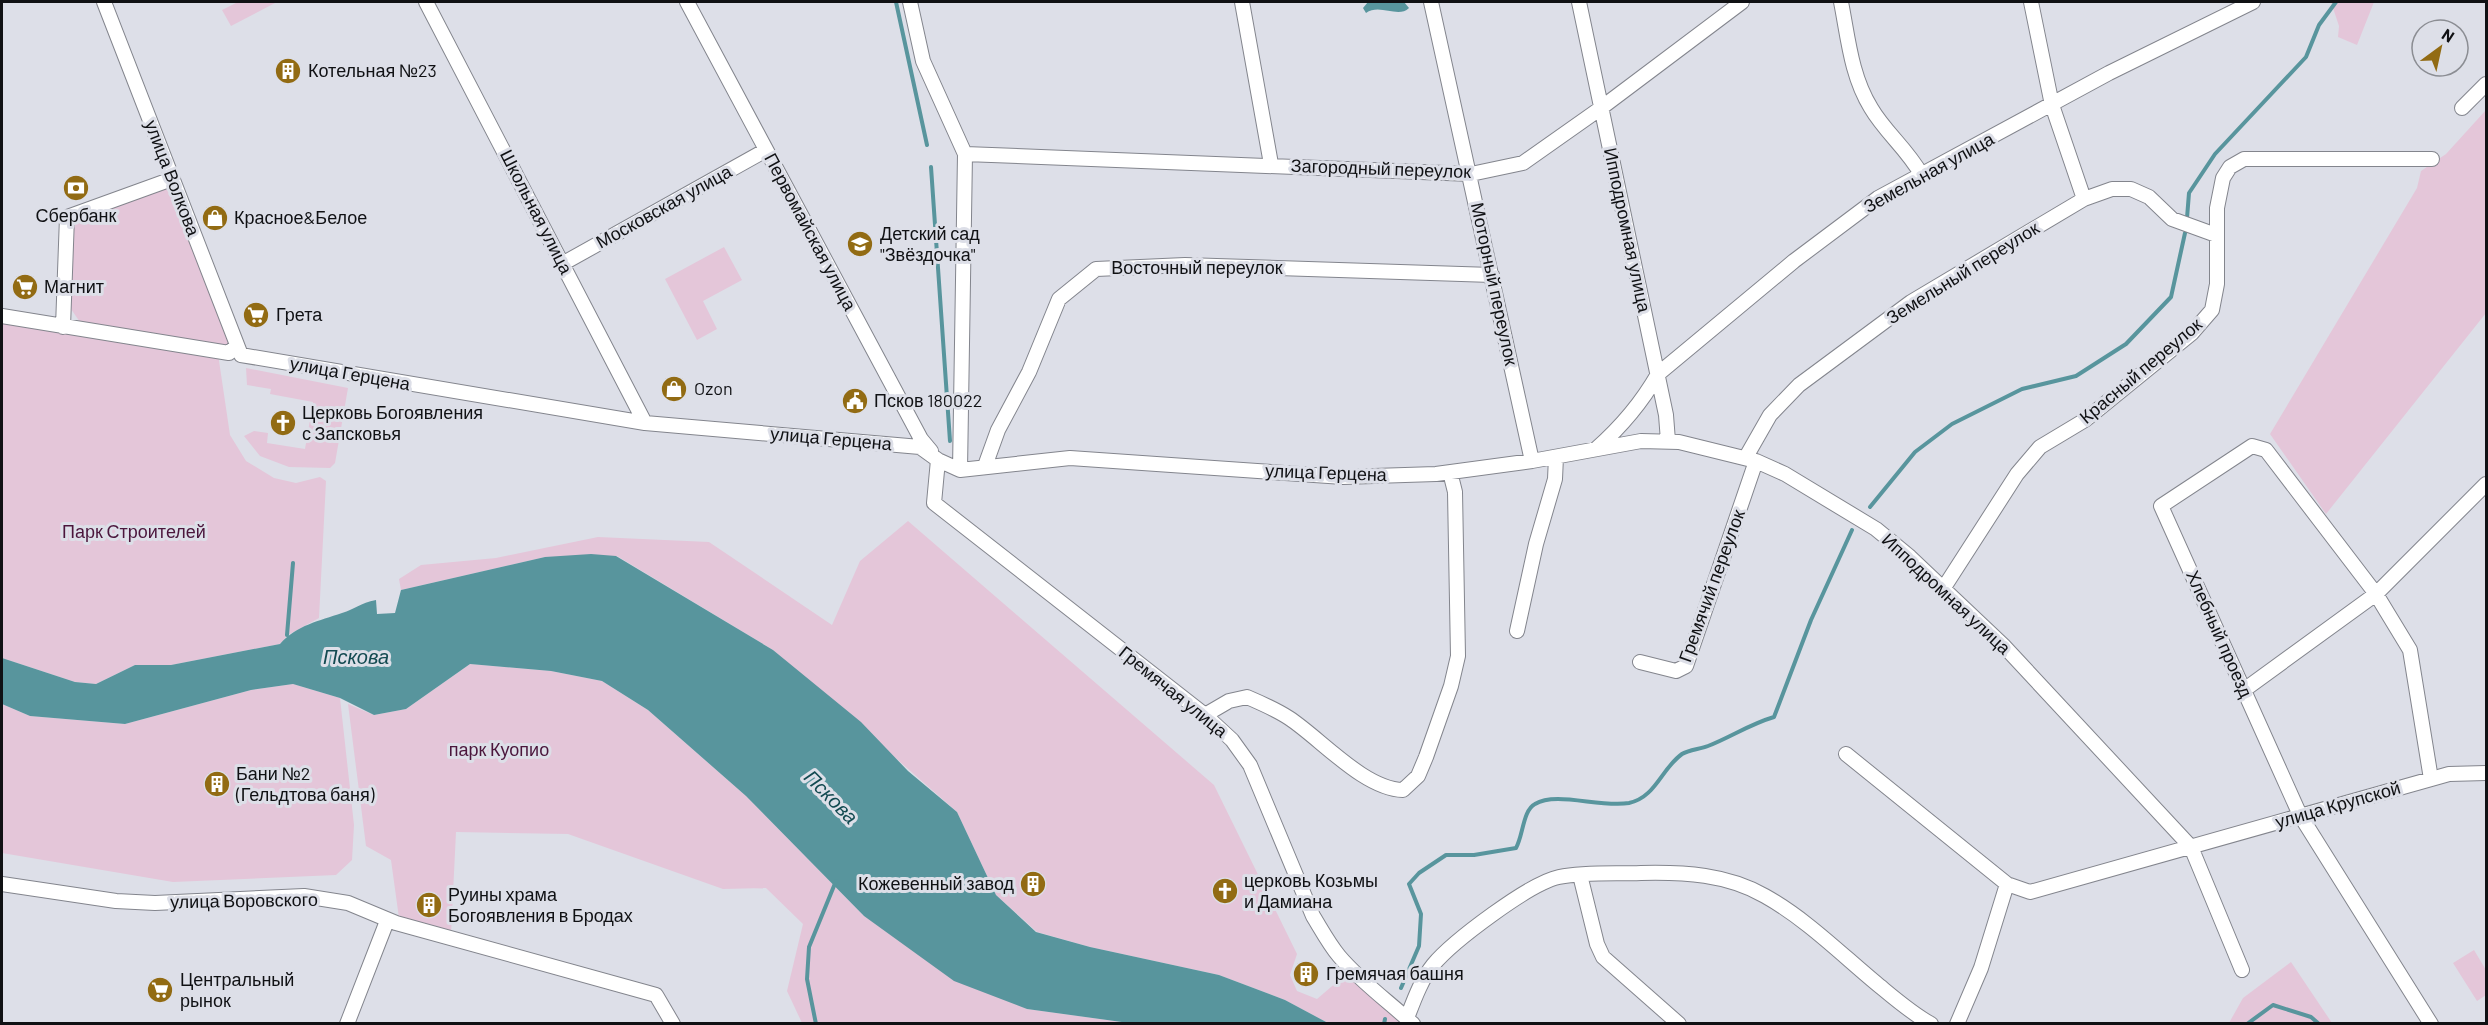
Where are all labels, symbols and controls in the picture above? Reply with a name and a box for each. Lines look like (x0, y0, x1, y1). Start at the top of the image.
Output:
north arrow (2410, 18, 2470, 78)
text: N (2439, 24, 2458, 46)
building icon: Котельная №23 (273, 56, 303, 86)
place label: Котельная №23 (308, 59, 437, 81)
street label: улица Волкова (141, 116, 206, 240)
street label: Земельная улица (1860, 127, 1998, 217)
street label: Ипподромная улица (1600, 145, 1656, 315)
street label: Школьная улица (496, 146, 578, 278)
street label: Первомайская улица (760, 149, 862, 315)
street label: Загородный переулок (1290, 154, 1472, 182)
street label: Московская улица (592, 159, 736, 253)
bank icon: Сбербанк (61, 173, 91, 203)
street label: Моторный переулок (1467, 200, 1523, 367)
shop icon: Красное&Белое (200, 203, 230, 233)
place label: Сбербанк (36, 204, 117, 226)
place label: Красное&Белое (234, 206, 367, 228)
street label: Земельный переулок (1882, 216, 2043, 328)
place label: Детский сад "Звёздочка" (880, 222, 980, 265)
school or university icon: Детский сад "Звёздочка" (845, 229, 875, 259)
street label: Восточный переулок (1111, 256, 1283, 278)
supermarket icon: Магнит (10, 272, 40, 302)
place label: Магнит (44, 275, 104, 297)
supermarket icon: Грета (241, 300, 271, 330)
place label: Грета (276, 303, 323, 325)
street label: Красный переулок (2075, 313, 2206, 428)
street label: улица Герцена (288, 352, 413, 395)
shop icon: Ozon (659, 374, 689, 404)
place label: Ozon (694, 377, 733, 399)
public building icon: Псков 180022 (840, 386, 870, 416)
place label: Псков 180022 (874, 389, 983, 411)
place label: Церковь Богоявления с Запсковья (302, 401, 483, 444)
church icon: Церковь Богоявления с Запсковья (268, 408, 298, 438)
street label: улица Герцена (770, 422, 894, 454)
street label: улица Герцена (1265, 459, 1388, 485)
street label: Гремячий переулок (1673, 506, 1749, 665)
park label: Парк Строителей (62, 520, 206, 542)
street label: Ипподромная улица (1878, 528, 2016, 659)
street label: Хлебный проезд (2182, 567, 2258, 701)
street label: Гремячая улица (1115, 641, 1233, 742)
water label: Пскова (323, 644, 389, 668)
park label: парк Куопио (449, 738, 549, 760)
place label: Бани №2 (Гельдтова баня) (235, 762, 375, 805)
water label: Пскова (800, 764, 864, 828)
building icon: Бани №2 (Гельдтова баня) (202, 769, 232, 799)
street label: улица Крупской (2273, 776, 2403, 832)
building icon: Кожевенный завод (1018, 869, 1048, 899)
place label: церковь Козьмы и Дамиана (1244, 869, 1378, 912)
place label: Кожевенный завод (858, 872, 1014, 894)
church icon: церковь Козьмы и Дамиана (1210, 876, 1240, 906)
place label: Руины храма Богоявления в Бродах (448, 883, 633, 926)
street label: улица Воровского (170, 888, 318, 912)
building icon: Руины храма Богоявления в Бродах (414, 890, 444, 920)
building icon: Гремячая башня (1291, 959, 1321, 989)
place label: Гремячая башня (1326, 962, 1464, 984)
place label: Центральный рынок (180, 968, 294, 1011)
supermarket icon: Центральный рынок (145, 975, 175, 1005)

